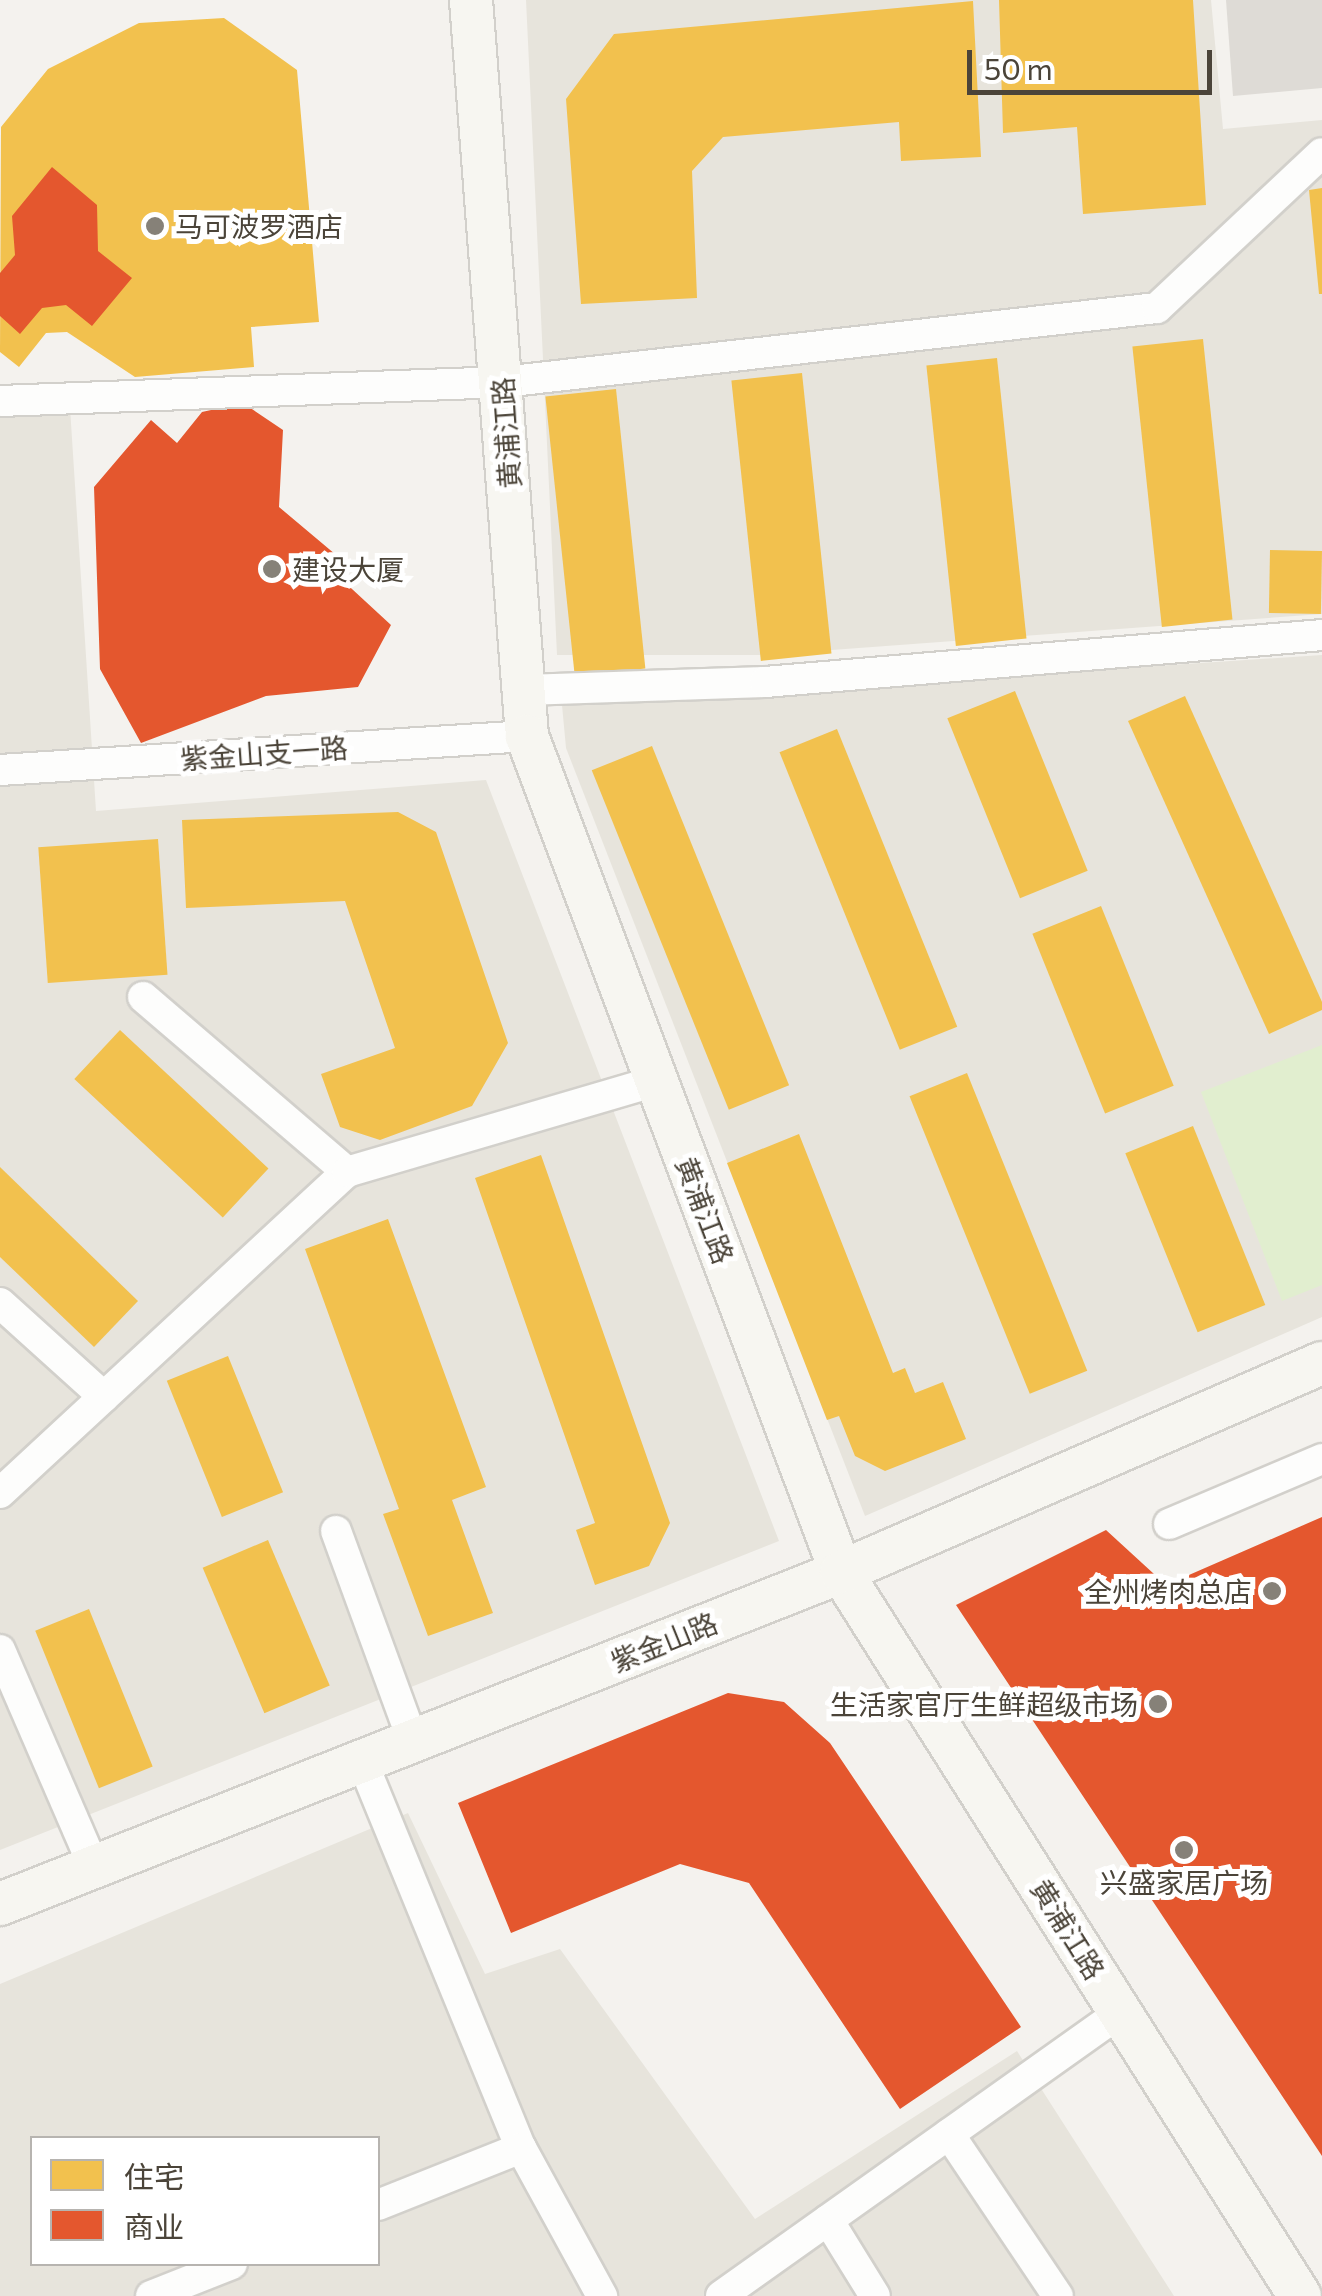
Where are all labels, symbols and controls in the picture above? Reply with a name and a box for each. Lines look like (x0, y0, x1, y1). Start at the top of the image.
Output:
scale bar (972, 30, 1217, 92)
text: 50 m (984, 49, 1053, 86)
place label: 马可波罗酒店 (175, 209, 343, 243)
marker: 马可波罗酒店 (144, 215, 166, 237)
street label: 黄浦江路 (485, 376, 527, 490)
place label: 建设大厦 (292, 552, 404, 586)
marker: 建设大厦 (261, 558, 283, 580)
street label: 紫金山支一路 (179, 730, 349, 776)
street label: 黄浦江路 (669, 1152, 741, 1268)
place label: 全州烤肉总店 (1084, 1574, 1252, 1608)
marker: 全州烤肉总店 (1261, 1580, 1283, 1602)
street label: 紫金山路 (606, 1605, 722, 1679)
place label: 生活家官厅生鲜超级市场 (830, 1687, 1138, 1721)
marker: 生活家官厅生鲜超级市场 (1147, 1693, 1169, 1715)
marker: 兴盛家居广场 (1173, 1839, 1195, 1861)
place label: 兴盛家居广场 (1100, 1865, 1268, 1899)
street label: 黄浦江路 (1024, 1873, 1112, 1985)
legend (30, 2136, 380, 2266)
text: 住宅 (124, 2157, 184, 2194)
text: 商业 (124, 2207, 184, 2244)

